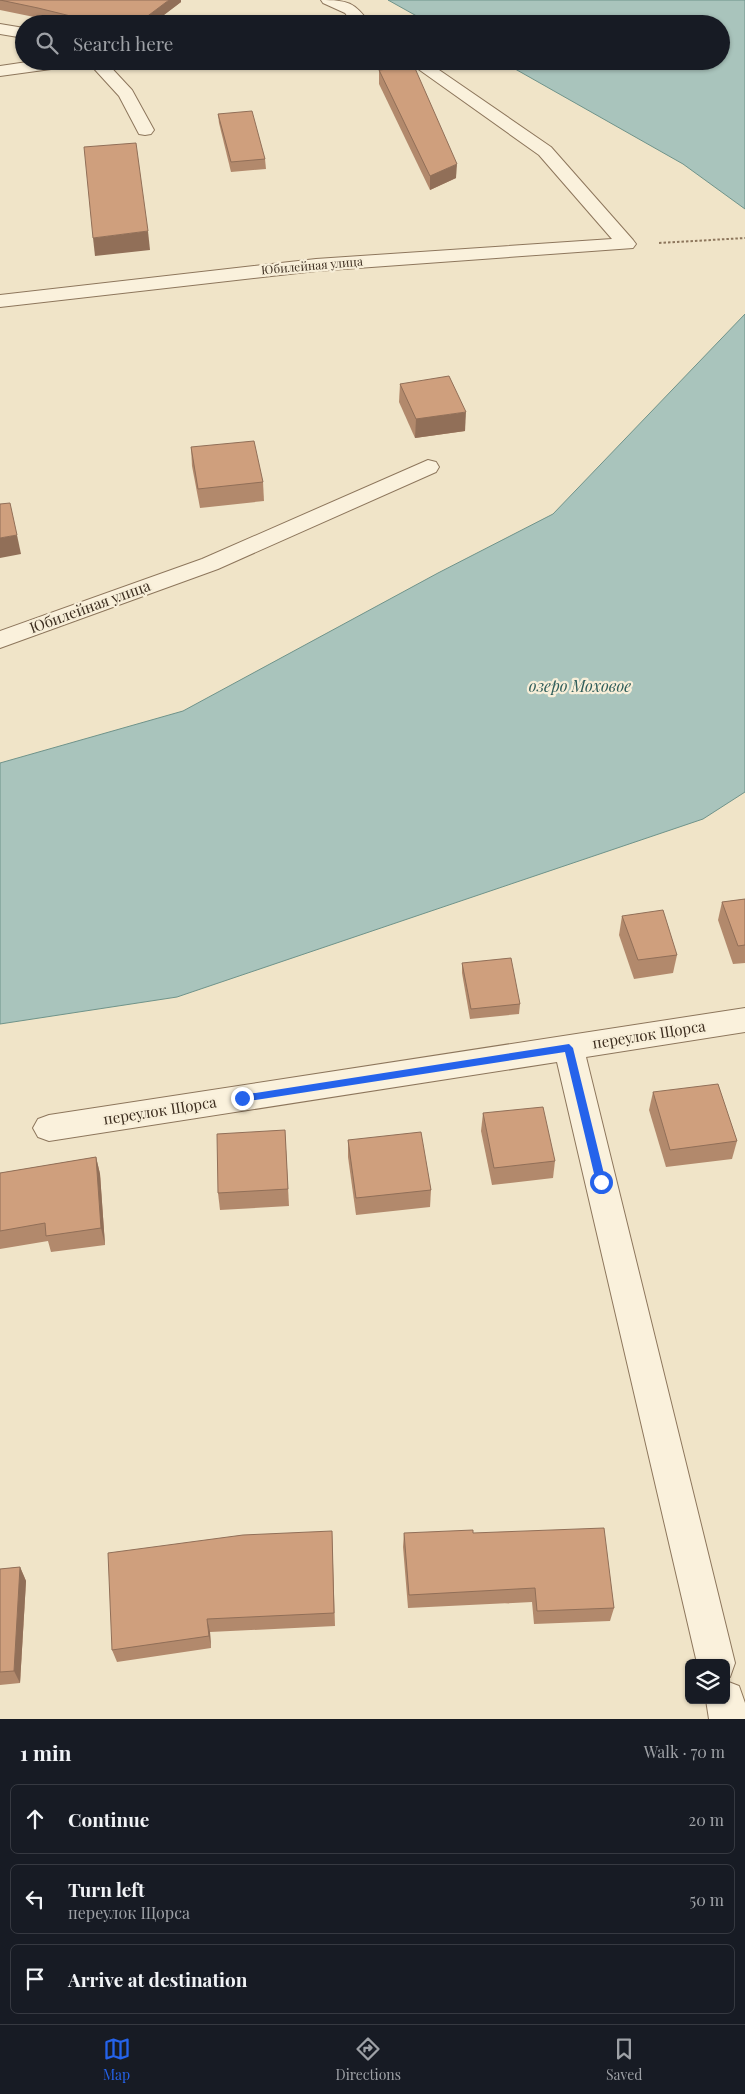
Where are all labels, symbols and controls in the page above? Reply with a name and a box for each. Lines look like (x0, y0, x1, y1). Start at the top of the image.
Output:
search box (15, 15, 730, 70)
icon: search (33, 29, 61, 57)
text: Search here (73, 30, 173, 56)
street label: Юбилейная улица (260, 253, 363, 277)
street label: Юбилейная улица (26, 575, 153, 637)
water label: озеро Моховое (529, 675, 631, 696)
street label: переулок Щорса (591, 1015, 707, 1053)
route end (231, 1087, 254, 1110)
street label: переулок Щорса (102, 1091, 218, 1129)
route start (590, 1171, 613, 1194)
map controls (685, 1659, 730, 1704)
button: layers (685, 1659, 730, 1704)
text: 1 min (20, 1738, 71, 1766)
text: Walk · 70 m (644, 1741, 725, 1762)
icon: ahead (21, 1805, 49, 1833)
text: Continue (68, 1806, 149, 1832)
text: 20 m (689, 1809, 724, 1830)
text: Turn left (68, 1876, 145, 1902)
icon: left (21, 1885, 49, 1913)
text: 50 m (690, 1889, 724, 1910)
text: переулок Щорса (68, 1902, 190, 1923)
icon: arrive (21, 1965, 49, 1993)
text: Arrive at destination (68, 1966, 248, 1992)
tab: Map (103, 2035, 131, 2084)
tab: Directions (336, 2035, 401, 2084)
tab: Saved (606, 2035, 642, 2084)

